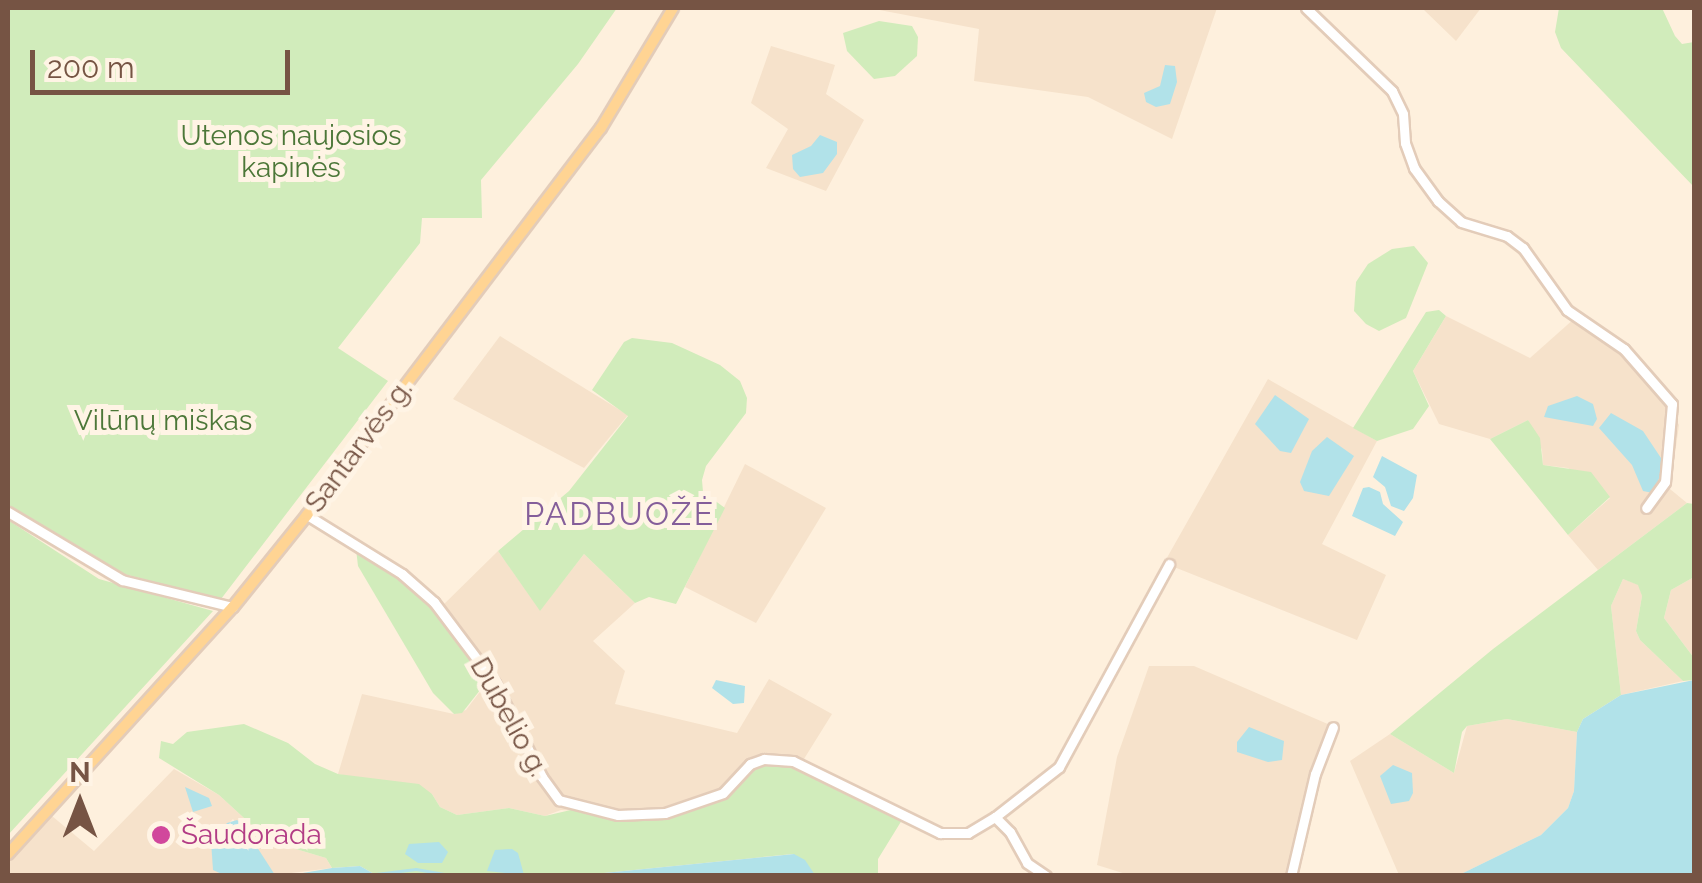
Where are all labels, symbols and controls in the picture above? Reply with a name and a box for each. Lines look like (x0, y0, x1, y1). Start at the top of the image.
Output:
scale bar (35, 30, 295, 92)
text: 200 m (47, 50, 135, 85)
park label: Utenos naujosios kapinės (180, 119, 402, 185)
street label: Santarvės g. (298, 373, 420, 519)
park label: Vilūnų miškas (74, 404, 252, 438)
district label: PADBUOŽĖ (524, 495, 716, 533)
street label: Dubelio g. (463, 652, 555, 782)
north arrow (30, 753, 130, 853)
text: N (69, 756, 91, 789)
place label: Šaudorada (181, 818, 322, 852)
marker: Šaudorada (150, 824, 172, 846)

